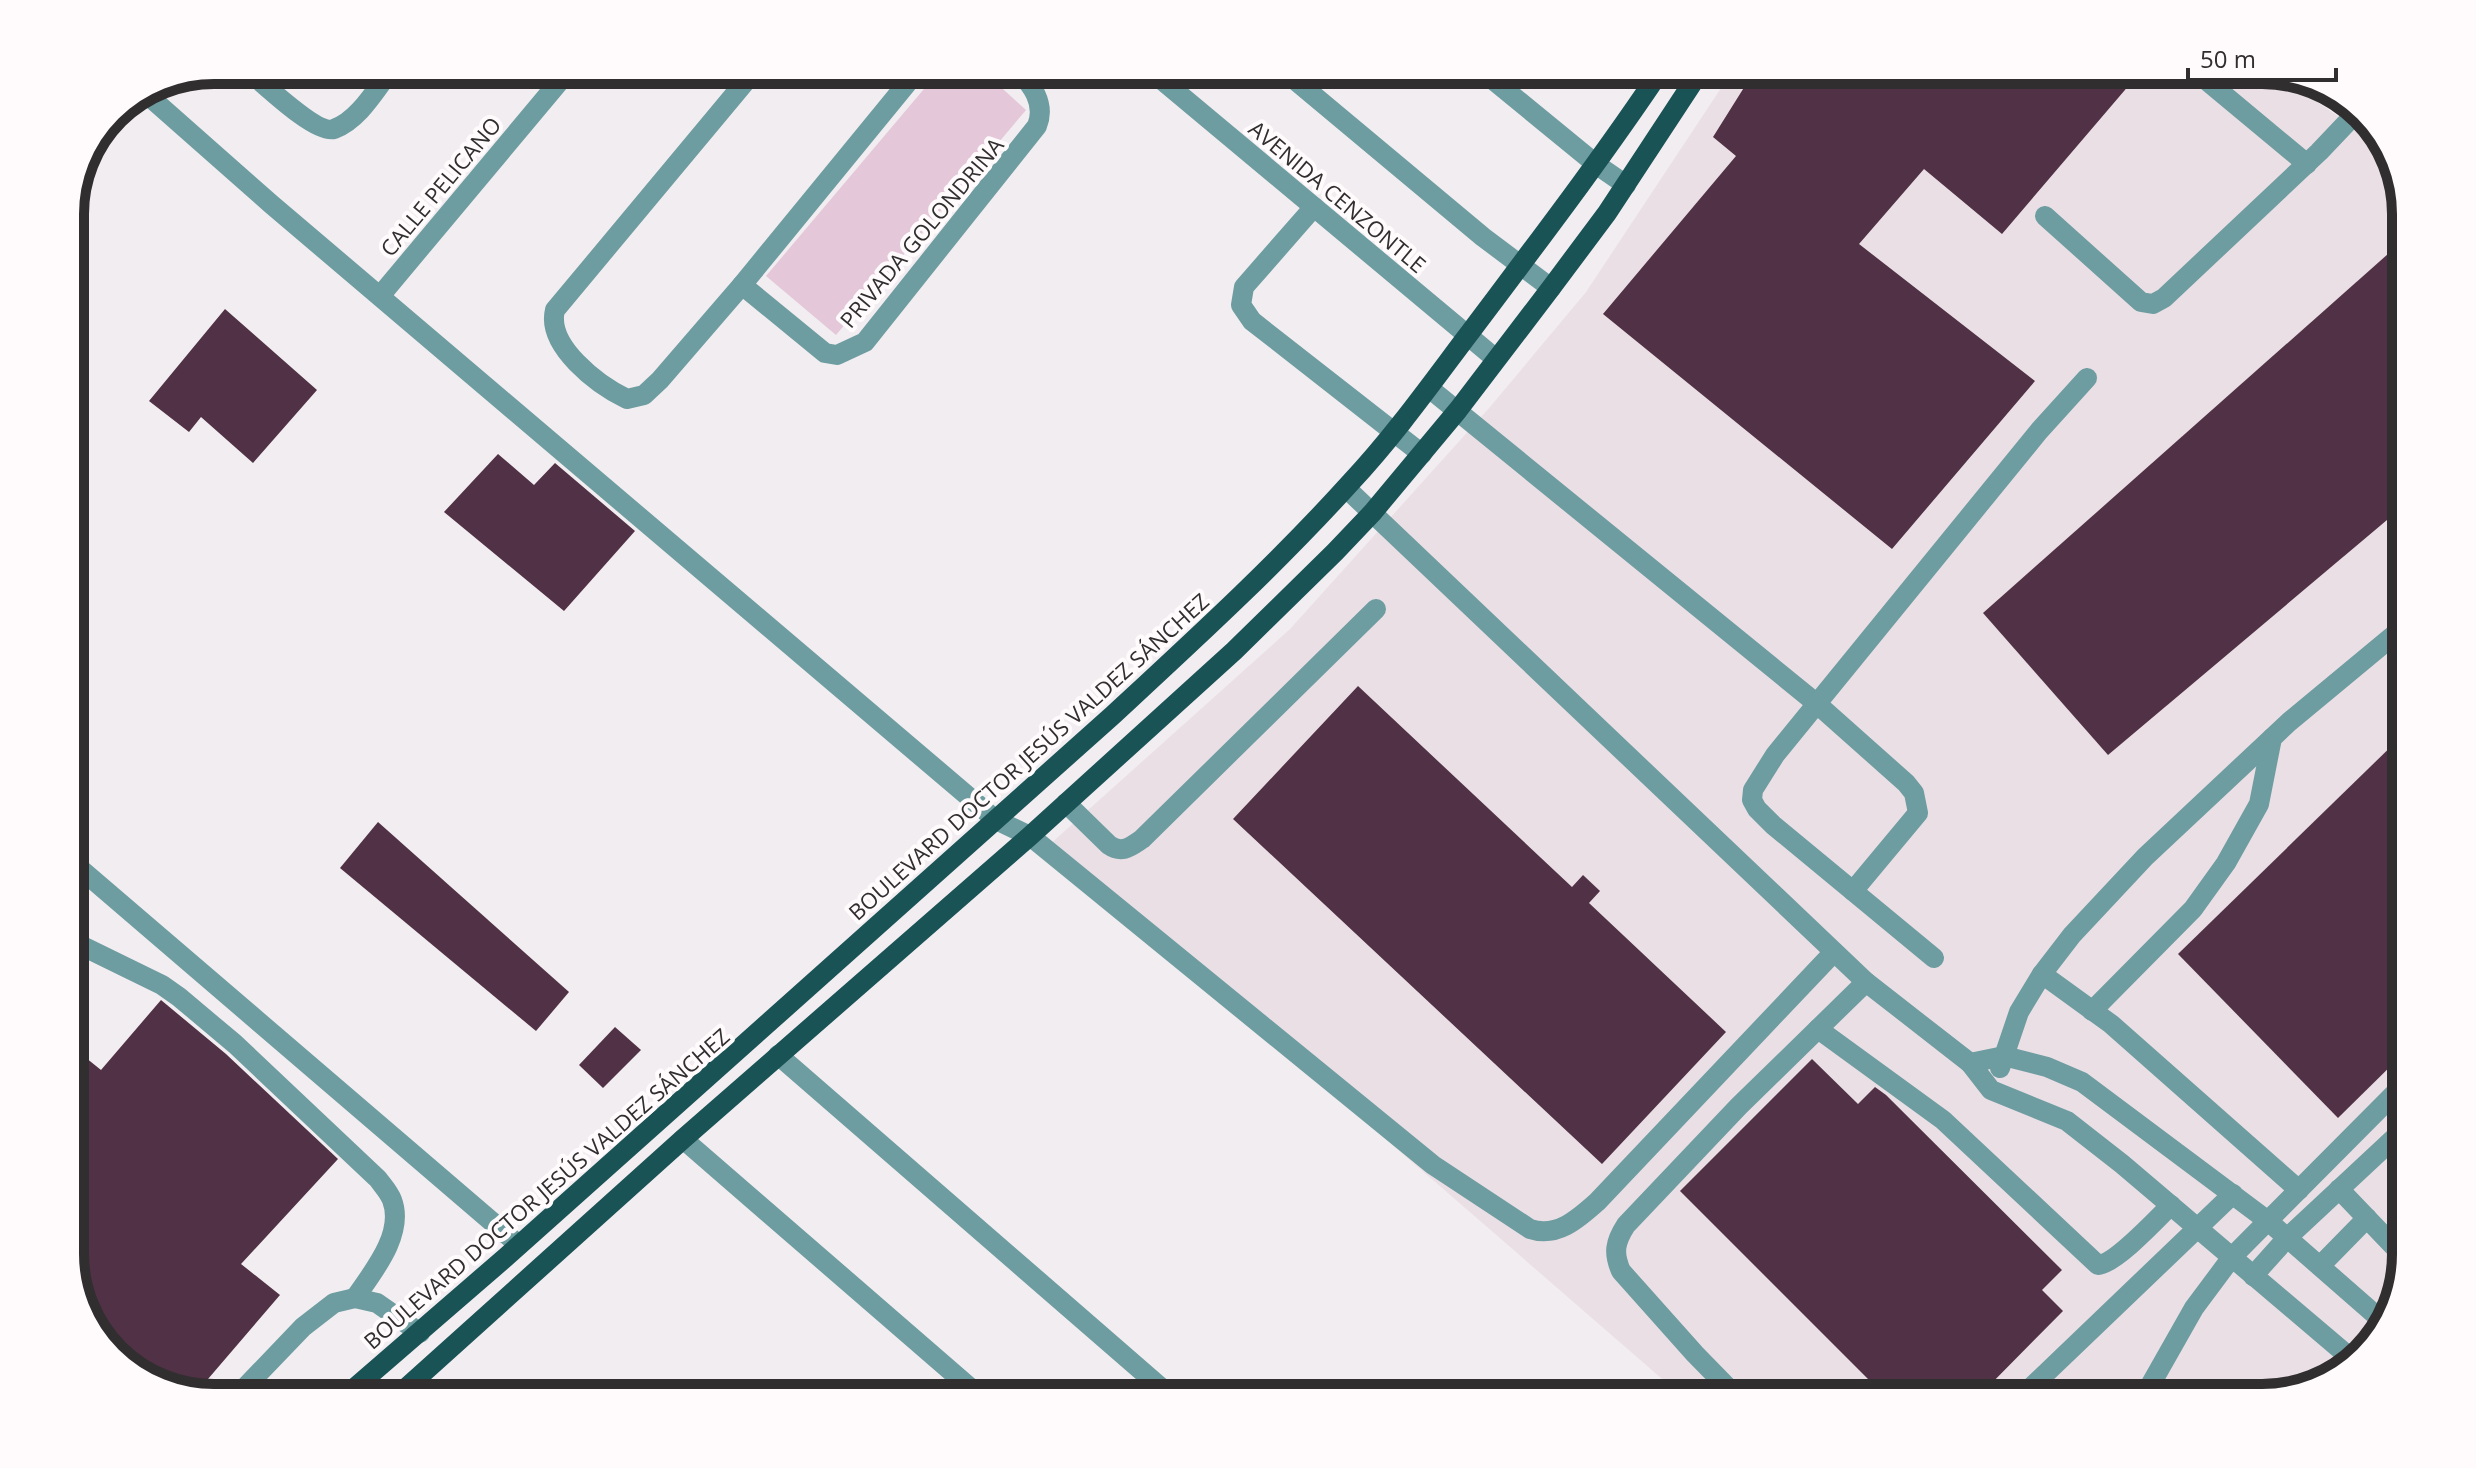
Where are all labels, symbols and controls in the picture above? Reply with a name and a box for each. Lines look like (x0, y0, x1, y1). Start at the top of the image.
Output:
scale bar (2188, 32, 2336, 82)
text: 50 m (2200, 42, 2256, 75)
street label: CALLE PELICANO (373, 110, 507, 262)
street label: AVENIDA CENZONTLE (1243, 113, 1433, 279)
street label: PRIVADA GOLONDRINA (832, 130, 1010, 334)
street label: BOULEVARD DOCTOR JESÚS VALDEZ SÁNCHEZ (841, 586, 1215, 926)
street label: BOULEVARD DOCTOR JESÚS VALDEZ SÁNCHEZ (357, 1021, 735, 1355)

